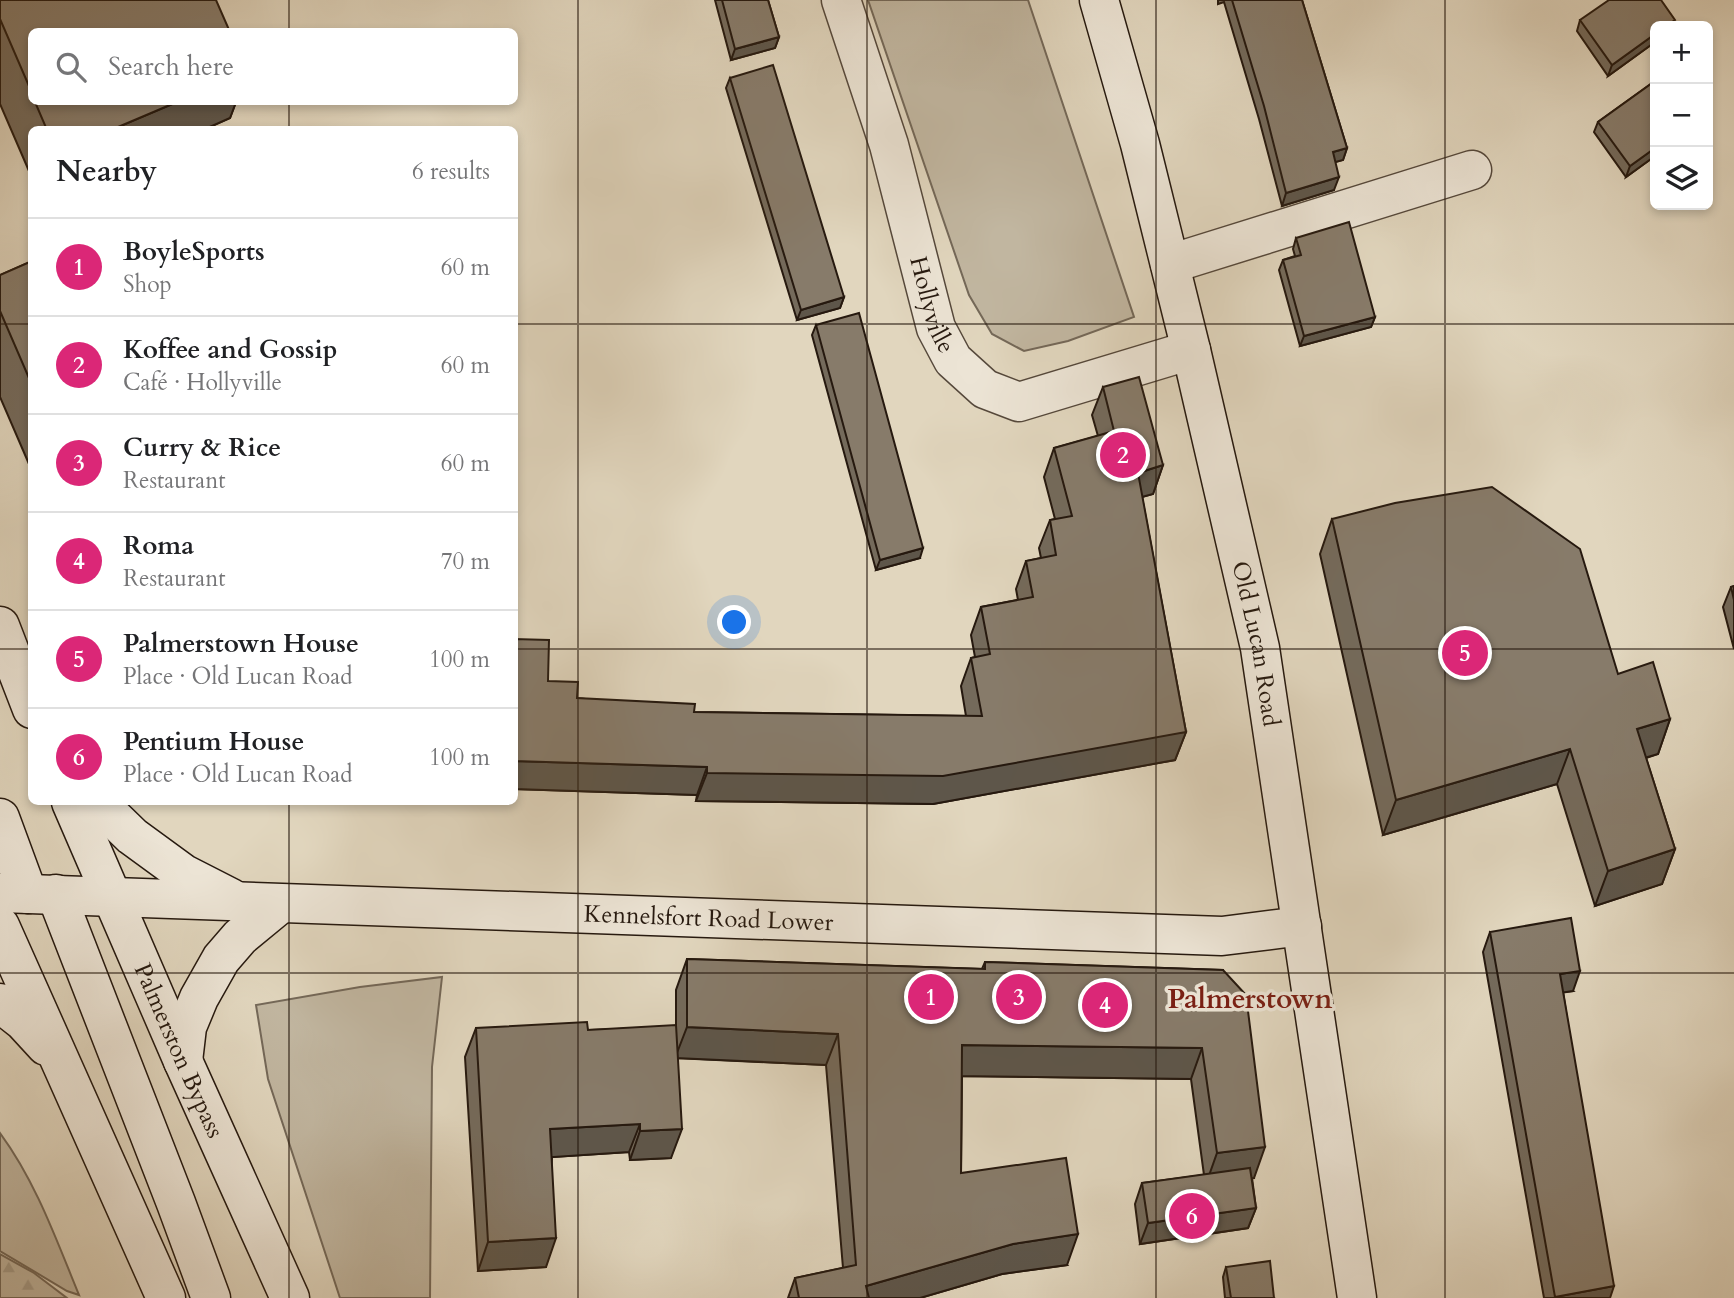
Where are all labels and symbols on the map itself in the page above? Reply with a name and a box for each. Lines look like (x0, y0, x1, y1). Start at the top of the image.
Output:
street label: Hollyville (902, 253, 963, 359)
pin: 2 (1100, 429, 1146, 481)
street label: Old Lucan Road (1224, 558, 1288, 729)
your location (717, 605, 751, 639)
pin: 5 (1442, 627, 1488, 679)
street label: Kennelsfort Road Lower (583, 897, 834, 939)
street label: Palmerston Bypass (126, 958, 232, 1143)
pin: 1 (908, 971, 954, 1023)
pin: 3 (996, 971, 1042, 1023)
pin: 4 (1082, 979, 1128, 1031)
district label: Palmerstown (1168, 980, 1332, 1018)
pin: 6 (1169, 1190, 1215, 1242)

